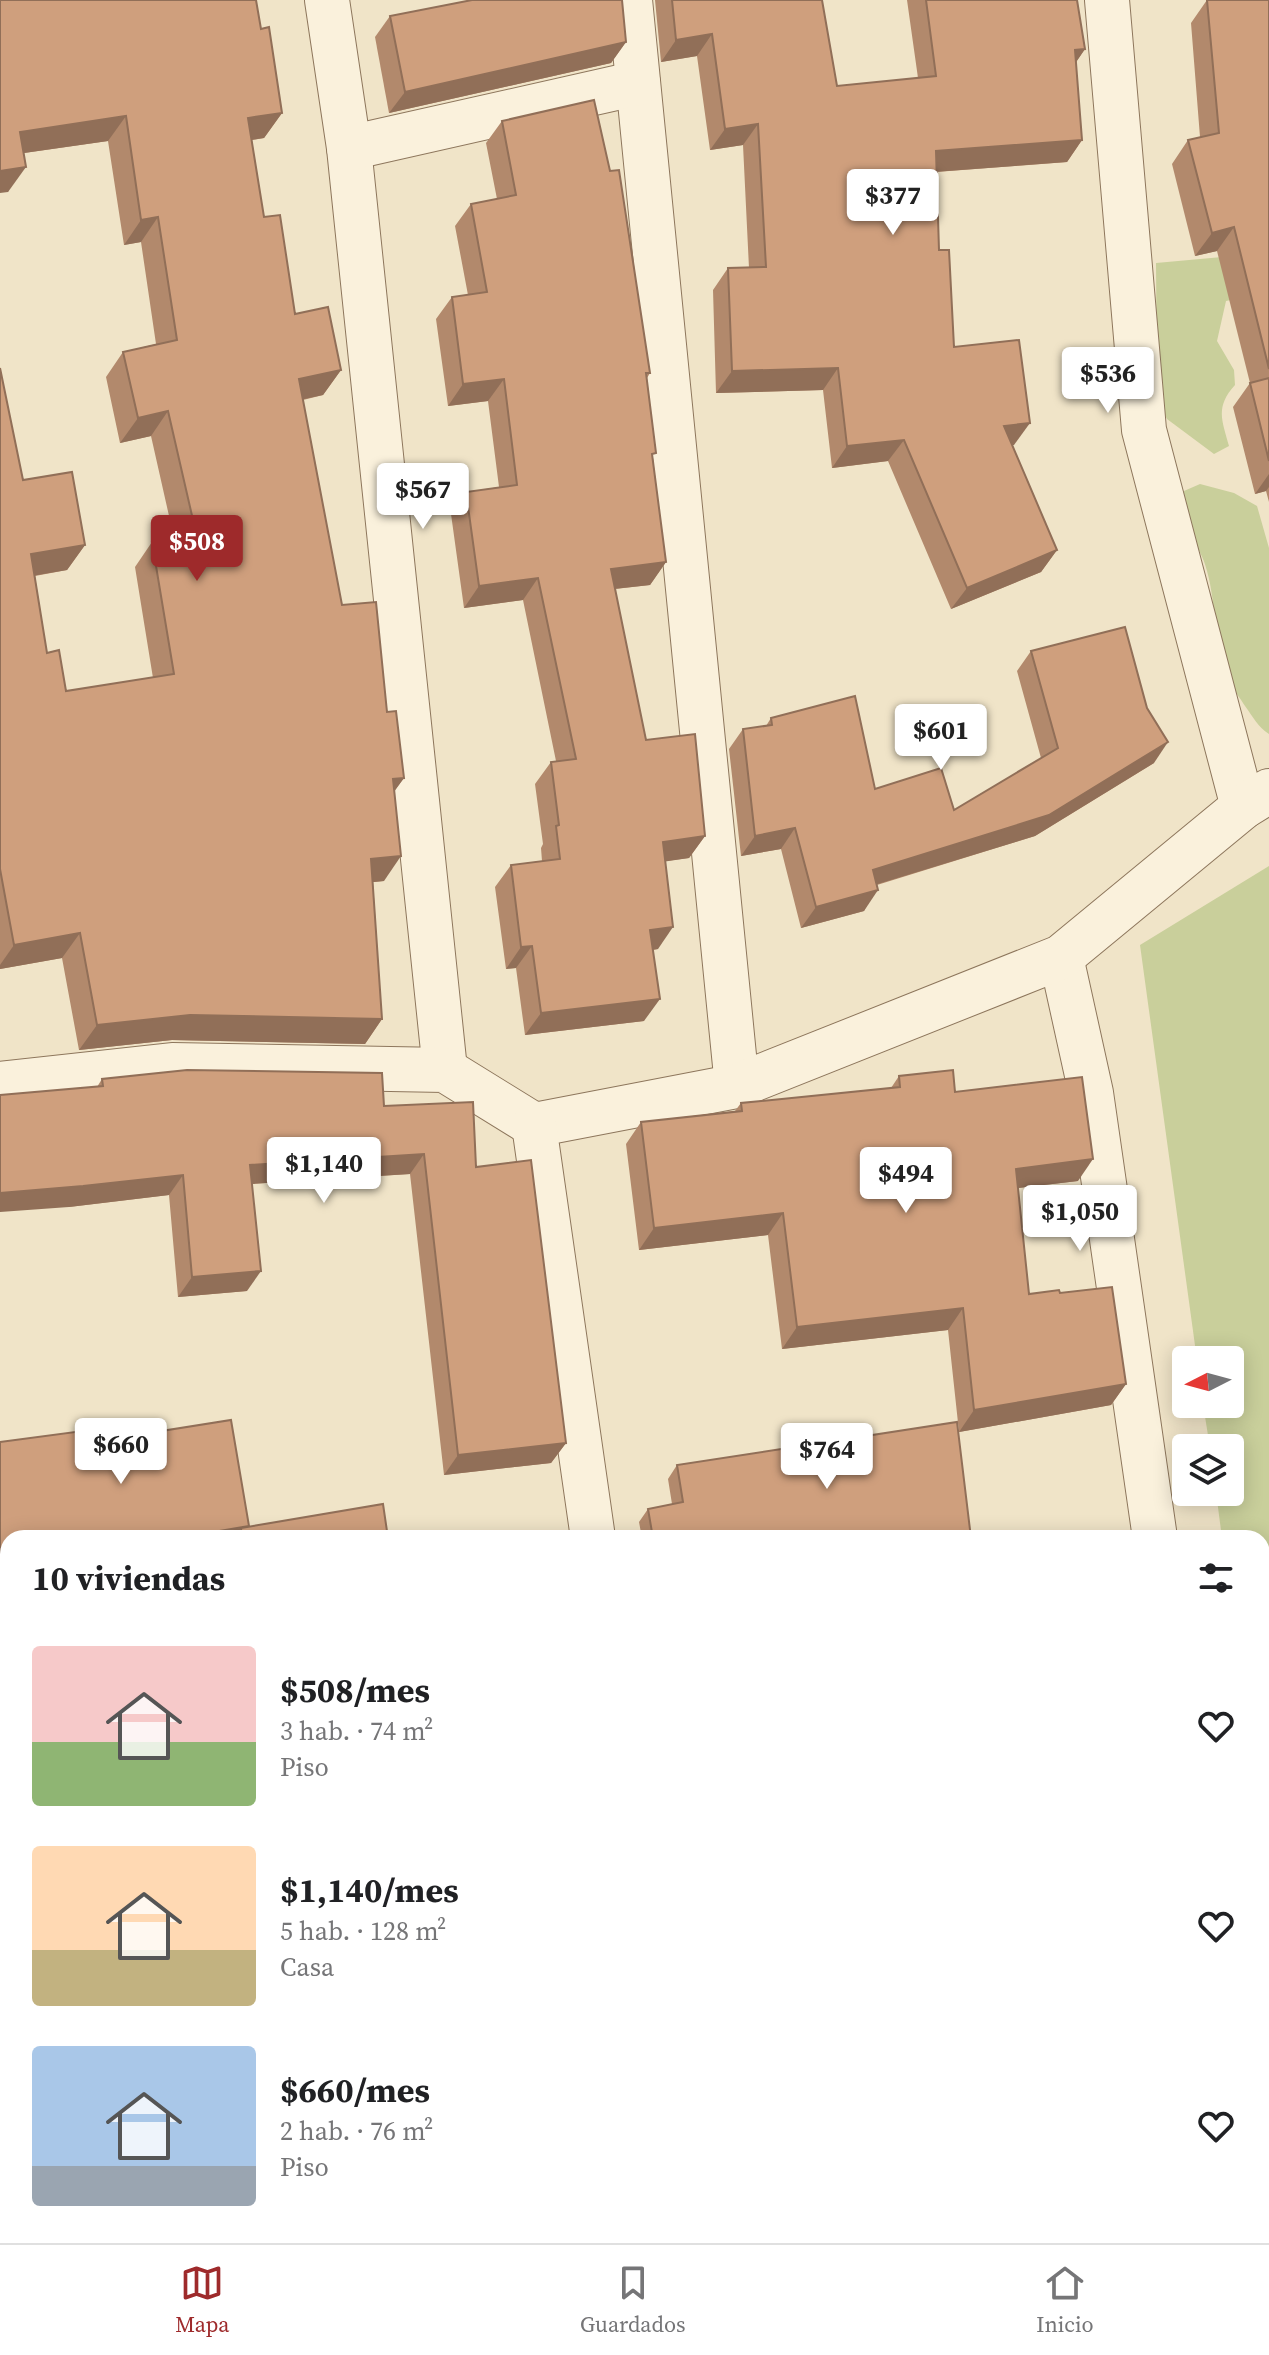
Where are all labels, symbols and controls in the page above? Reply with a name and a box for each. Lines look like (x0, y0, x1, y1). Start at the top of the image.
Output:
pin: $377 (846, 169, 940, 237)
text: $377 (865, 177, 921, 213)
pin: $536 (1061, 347, 1155, 415)
text: $536 (1080, 355, 1136, 391)
pin: $567 (376, 463, 470, 531)
text: $567 (395, 471, 451, 507)
pin: $508 (150, 515, 244, 583)
text: $508 (169, 523, 225, 559)
pin: $601 (894, 704, 988, 772)
text: $601 (913, 712, 969, 748)
pin: $1,140 (259, 1137, 389, 1205)
text: $1,140 (285, 1145, 363, 1181)
pin: $494 (859, 1147, 953, 1215)
text: $494 (878, 1155, 934, 1191)
pin: $1,050 (1015, 1185, 1145, 1253)
text: $1,050 (1041, 1193, 1119, 1229)
north arrow (1172, 1346, 1244, 1418)
map controls (1172, 1346, 1244, 1506)
pin: $660 (74, 1418, 168, 1486)
pin: $764 (780, 1423, 874, 1491)
text: $660 (93, 1426, 149, 1462)
text: $764 (799, 1431, 855, 1467)
button: layers (1172, 1434, 1244, 1506)
text: 10 viviendas (32, 1555, 225, 1601)
icon: filters (1194, 1556, 1238, 1600)
text: $508/mes (280, 1667, 430, 1713)
icon: home (96, 1678, 192, 1774)
icon: heart (1194, 1704, 1238, 1748)
text: 3 hab. · 74 m² (280, 1713, 433, 1749)
text: Piso (280, 1749, 329, 1785)
text: $1,140/mes (280, 1867, 459, 1913)
icon: home (96, 1878, 192, 1974)
icon: heart (1194, 1904, 1238, 1948)
text: 5 hab. · 128 m² (280, 1913, 446, 1949)
text: Casa (280, 1949, 334, 1985)
text: $660/mes (280, 2067, 430, 2113)
icon: home (96, 2078, 192, 2174)
icon: heart (1194, 2104, 1238, 2148)
text: 2 hab. · 76 m² (280, 2113, 433, 2149)
text: Piso (280, 2149, 329, 2185)
tab: Mapa (175, 2261, 229, 2339)
tab: Guardados (580, 2261, 686, 2339)
tab: Inicio (1036, 2261, 1094, 2339)

